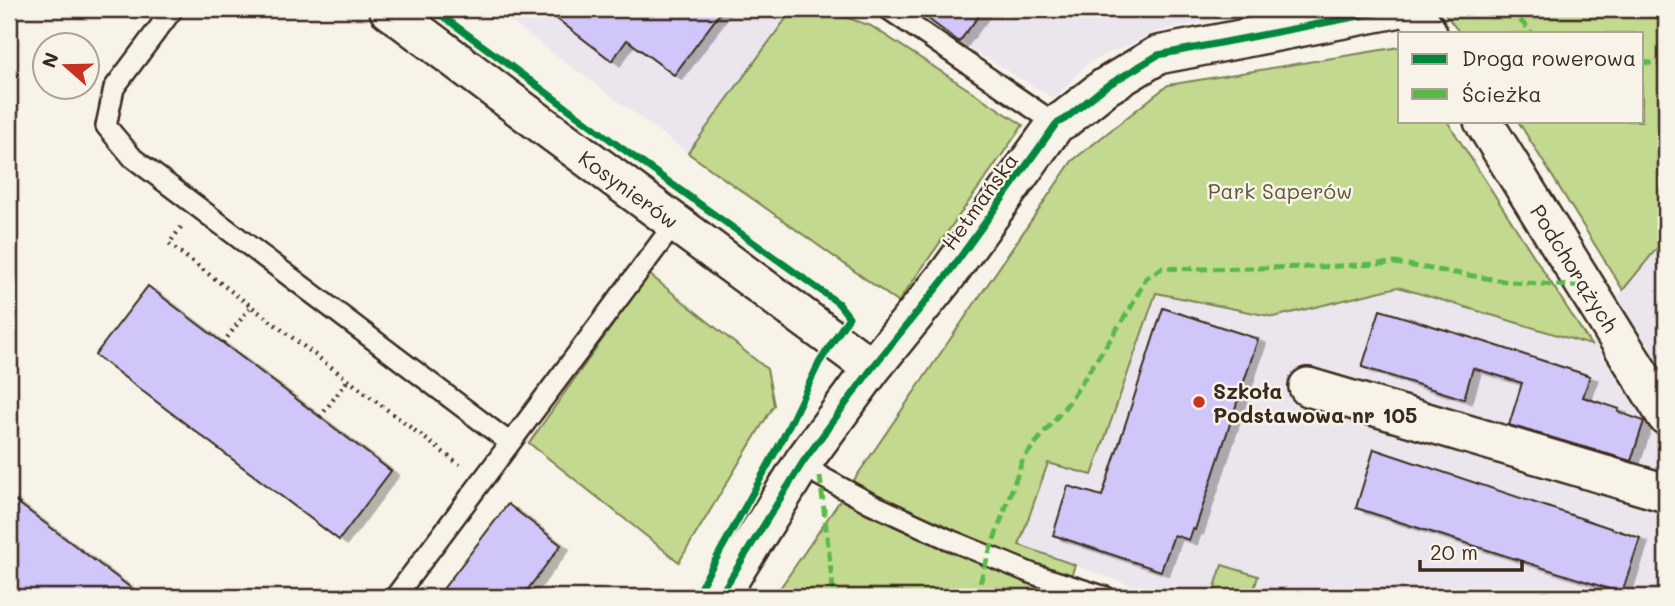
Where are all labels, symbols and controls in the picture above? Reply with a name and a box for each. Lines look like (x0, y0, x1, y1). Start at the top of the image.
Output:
north arrow (32, 32, 102, 102)
legend (1398, 32, 1644, 122)
text: Droga rowerowa (1462, 44, 1636, 71)
text: N (35, 49, 64, 71)
text: Ścieżka (1462, 80, 1542, 107)
street label: Kosynierów (574, 144, 684, 234)
street label: Hetmańska (935, 147, 1023, 255)
park label: Park Saperów (1208, 177, 1352, 204)
street label: Podchorążych (1525, 199, 1625, 337)
place label: Szkoła Podstawowa nr 105 (1213, 377, 1417, 428)
marker: Szkoła Podstawowa nr 105 (1191, 394, 1207, 410)
scale bar (1420, 529, 1521, 573)
text: 20 m (1430, 538, 1478, 565)

